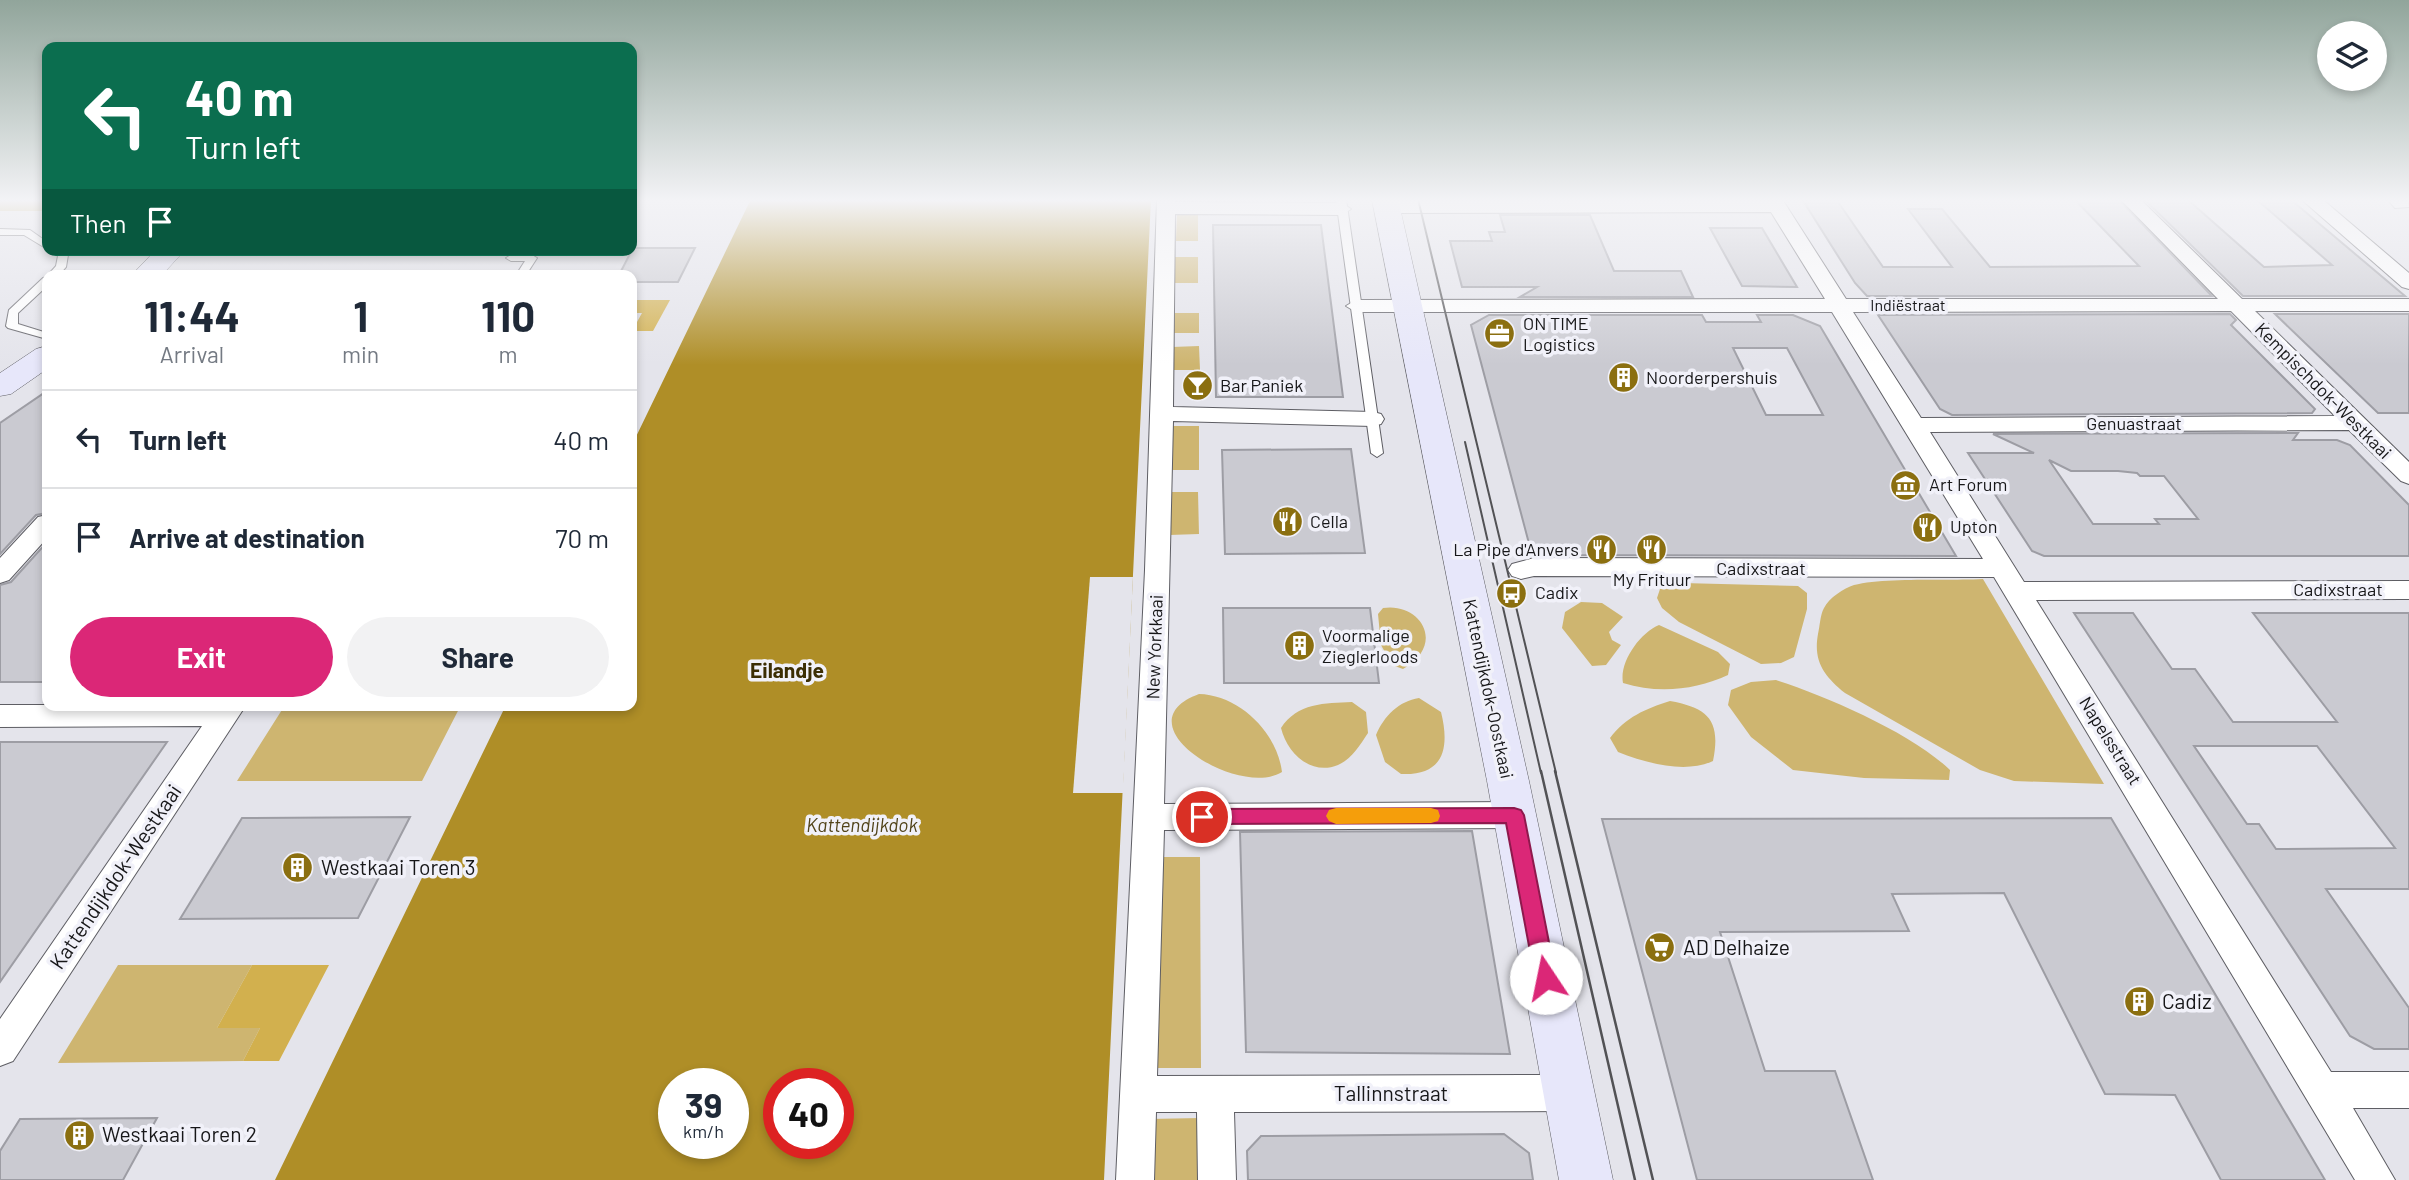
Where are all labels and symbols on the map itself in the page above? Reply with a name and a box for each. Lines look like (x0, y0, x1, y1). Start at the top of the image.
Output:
street label: Indiëstraat (1870, 295, 1946, 314)
place label: ON TIME Logistics (1523, 312, 1595, 355)
office icon: ON TIME Logistics (1483, 317, 1517, 351)
street label: Kempischdok-Westkaai (2251, 317, 2397, 463)
building icon: Noorderpershuis (1606, 361, 1640, 395)
place label: Noorderpershuis (1646, 366, 1777, 388)
bar icon: Bar Paniek (1180, 369, 1214, 403)
place label: Bar Paniek (1220, 374, 1303, 396)
street label: Genuastraat (2086, 412, 2182, 434)
museum icon: Art Forum (1889, 468, 1923, 502)
place label: Art Forum (1929, 473, 2007, 495)
restaurant icon: Cella (1270, 505, 1304, 539)
place label: Cella (1310, 510, 1348, 532)
restaurant icon: Upton (1910, 510, 1944, 544)
place label: Upton (1950, 515, 1997, 537)
restaurant icon: La Pipe d'Anvers (1585, 533, 1619, 567)
restaurant icon: My Frituur (1635, 533, 1669, 567)
place label: La Pipe d'Anvers (1453, 538, 1579, 560)
street label: Cadixstraat (1716, 557, 1806, 579)
place label: My Frituur (1613, 568, 1692, 590)
bus stop icon: Cadix (1495, 576, 1529, 610)
street label: Cadixstraat (2293, 578, 2383, 600)
place label: Cadix (1535, 581, 1578, 603)
street label: New Yorkkaai (1141, 594, 1167, 700)
street label: Kattendijkdok-Oostkaai (1459, 597, 1519, 781)
place label: Voormalige Zieglerloods (1322, 624, 1418, 667)
building icon: Voormalige Zieglerloods (1282, 629, 1316, 663)
district label: Eilandje (750, 657, 824, 682)
street label: Napelsstraat (2075, 692, 2147, 789)
street label: Kattendijkdok-Westkaai (44, 779, 186, 973)
pin (1172, 787, 1232, 847)
water label: Kattendijkdok (806, 813, 918, 836)
building icon: Westkaai Toren 3 (281, 851, 315, 885)
place label: Westkaai Toren 3 (321, 854, 475, 879)
supermarket icon: AD Delhaize (1643, 931, 1677, 965)
place label: AD Delhaize (1683, 934, 1790, 959)
position arrow (1509, 941, 1583, 1015)
building icon: Cadiz (2122, 985, 2156, 1019)
place label: Cadiz (2162, 988, 2212, 1013)
speed limit sign: 40 (763, 1068, 854, 1159)
street label: Tallinnstraat (1334, 1080, 1448, 1105)
building icon: Westkaai Toren 2 (62, 1118, 96, 1152)
place label: Westkaai Toren 2 (102, 1121, 257, 1146)

